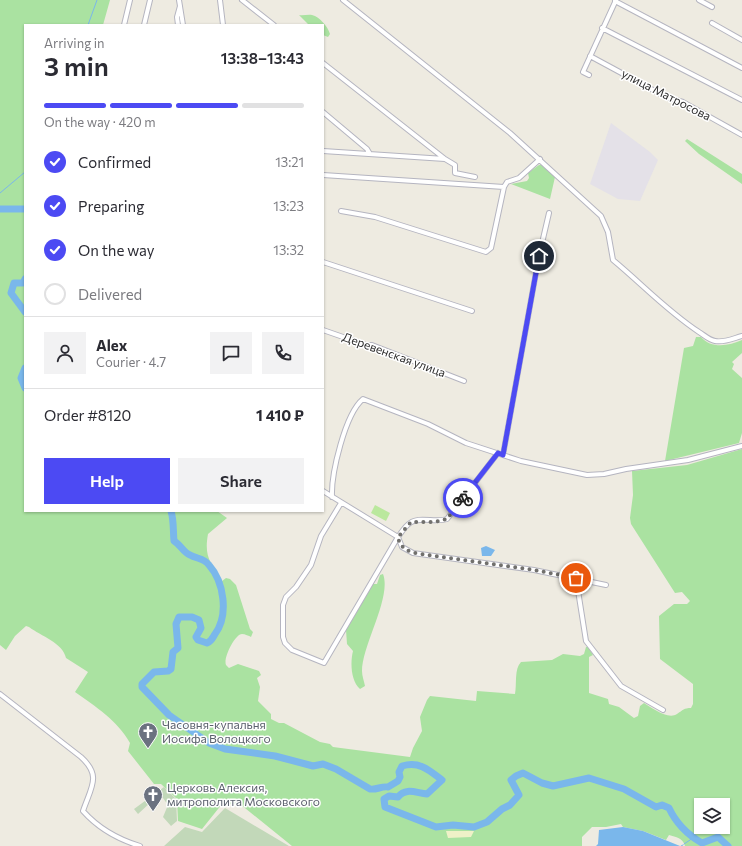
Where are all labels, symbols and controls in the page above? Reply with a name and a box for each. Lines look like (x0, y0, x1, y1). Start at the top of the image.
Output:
text: Arriving in (44, 35, 104, 51)
text: 13:38–13:43 (221, 49, 304, 67)
text: 3 min (44, 50, 109, 81)
street label: улица Матросова (620, 66, 713, 123)
text: On the way · 420 m (44, 114, 156, 130)
icon: check (44, 151, 66, 173)
text: Confirmed (78, 153, 151, 171)
text: 13:21 (275, 154, 304, 170)
icon: check (44, 195, 66, 217)
text: Preparing (78, 197, 144, 215)
text: 13:23 (273, 198, 304, 214)
icon: check (44, 239, 66, 261)
pin (522, 239, 556, 273)
text: On the way (78, 241, 155, 259)
text: 13:32 (273, 242, 304, 258)
icon: home (528, 245, 550, 267)
text: Delivered (78, 285, 142, 303)
street label: Деревенская улица (341, 329, 448, 379)
button: person (44, 332, 86, 374)
button: chat (210, 332, 252, 374)
button: phone (262, 332, 304, 374)
text: Alex (96, 336, 127, 354)
text: Courier · 4.7 (96, 354, 166, 370)
text: Order #8120 (44, 406, 131, 424)
text: 1 410 ₽ (256, 406, 304, 424)
button: Help (44, 458, 170, 504)
button: Share (178, 458, 304, 504)
courier (443, 478, 483, 518)
icon: bike (452, 487, 474, 509)
pin (559, 561, 593, 595)
icon: bag (565, 567, 587, 589)
place label: Часовня-купальня Иосифа Волоцкого (162, 717, 271, 745)
church icon: Часовня-купальня Иосифа Волоцкого (137, 721, 159, 749)
place label: Церковь Алексия, митрополита Московского (167, 780, 320, 808)
church icon: Церковь Алексия, митрополита Московского (142, 784, 164, 812)
map controls (694, 798, 730, 834)
button: layers (694, 798, 730, 834)

